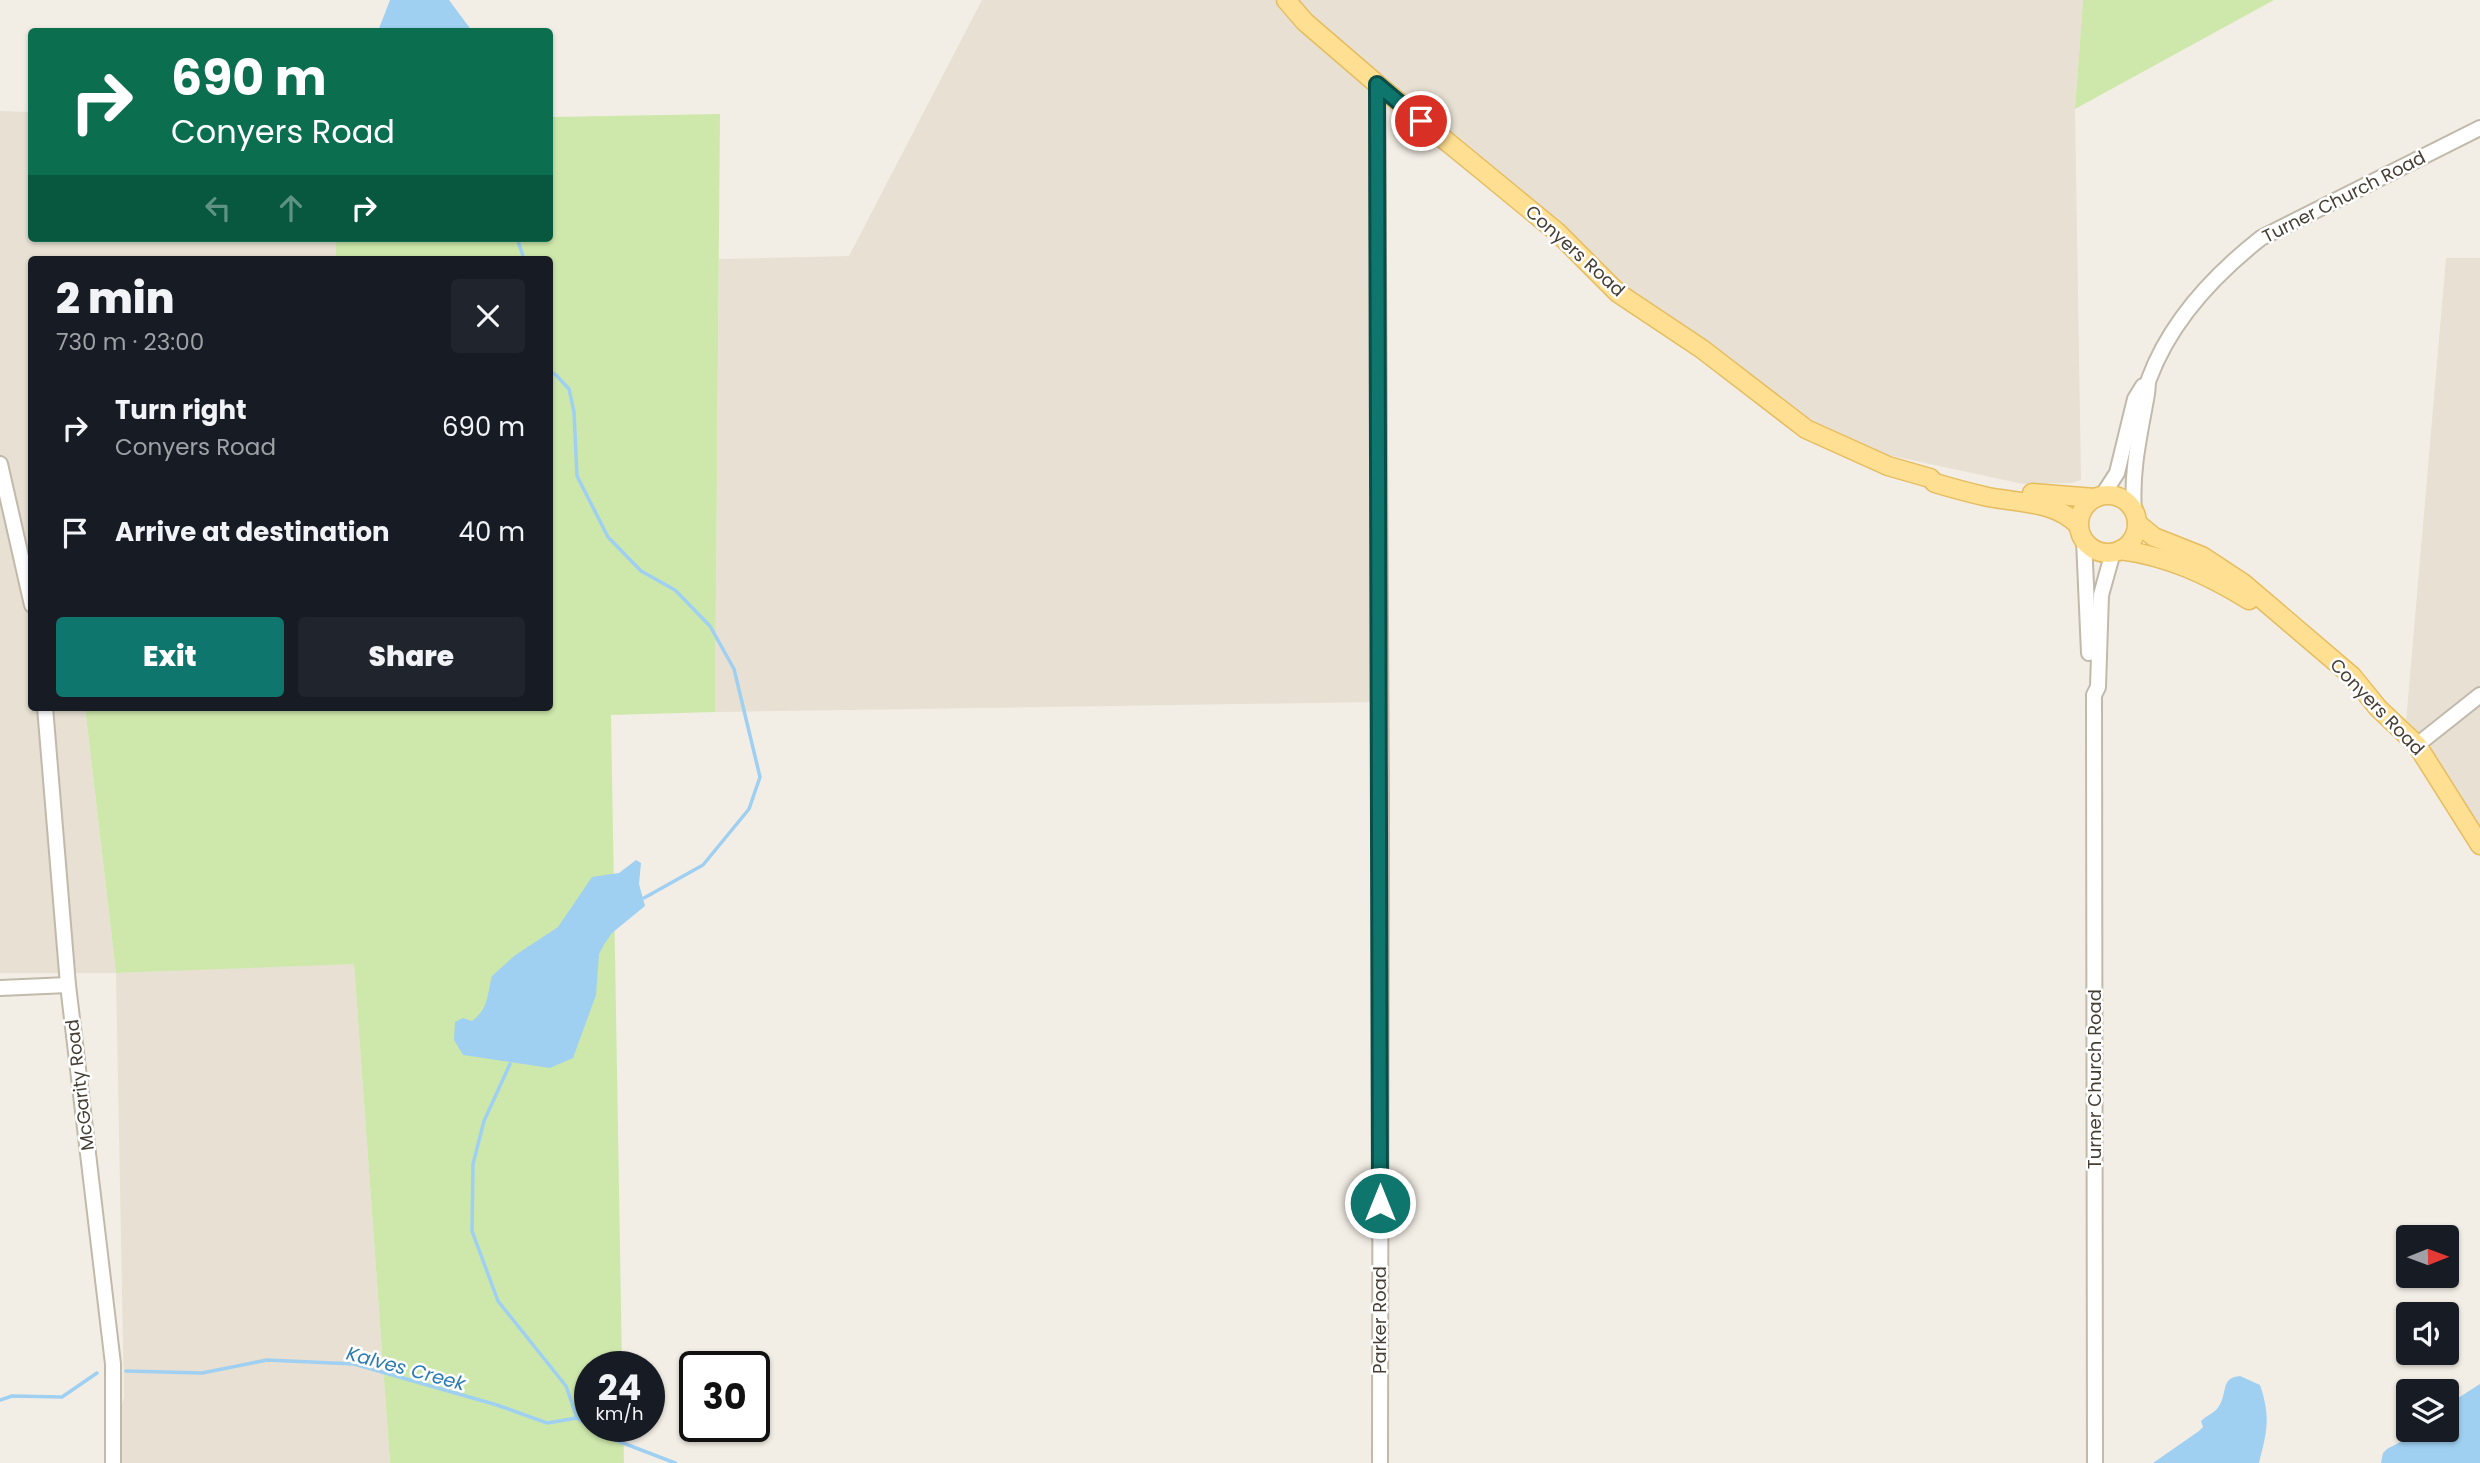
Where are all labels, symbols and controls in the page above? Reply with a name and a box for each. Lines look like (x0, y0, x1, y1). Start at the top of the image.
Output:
text: 690 m (171, 44, 327, 112)
icon: right (56, 56, 147, 147)
pin (1391, 91, 1451, 151)
icon: arrive (1402, 102, 1440, 140)
text: Conyers Road (171, 109, 395, 154)
street label: Turner Church Road (2258, 145, 2430, 249)
icon: left (199, 189, 237, 227)
icon: ahead (272, 189, 310, 227)
icon: right (345, 189, 383, 227)
street label: Conyers Road (1520, 199, 1630, 302)
text: 2 min (56, 269, 174, 328)
button: close (451, 279, 525, 353)
text: 730 m · 23:00 (56, 326, 204, 358)
text: Turn right (115, 392, 247, 428)
icon: right (56, 409, 94, 447)
text: 690 m (442, 409, 525, 445)
text: Conyers Road (115, 431, 276, 463)
icon: arrive (56, 514, 94, 552)
text: Arrive at destination (115, 514, 390, 550)
text: 40 m (459, 514, 525, 550)
button: Exit (56, 617, 284, 697)
button: Share (298, 617, 525, 697)
street label: Conyers Road (2325, 653, 2430, 761)
street label: Turner Church Road (2082, 989, 2107, 1169)
street label: McGarity Road (59, 1018, 100, 1152)
position arrow (1343, 1166, 1417, 1240)
north arrow (2396, 1225, 2459, 1288)
map controls (2396, 1225, 2459, 1442)
street label: Parker Road (1367, 1266, 1392, 1374)
button: sound (2396, 1302, 2459, 1365)
water label: Kalves Creek (343, 1340, 469, 1398)
speed limit sign: 30 (679, 1351, 770, 1442)
text: 24 (598, 1363, 641, 1412)
button: layers (2396, 1379, 2459, 1442)
text: km/h (596, 1401, 643, 1426)

